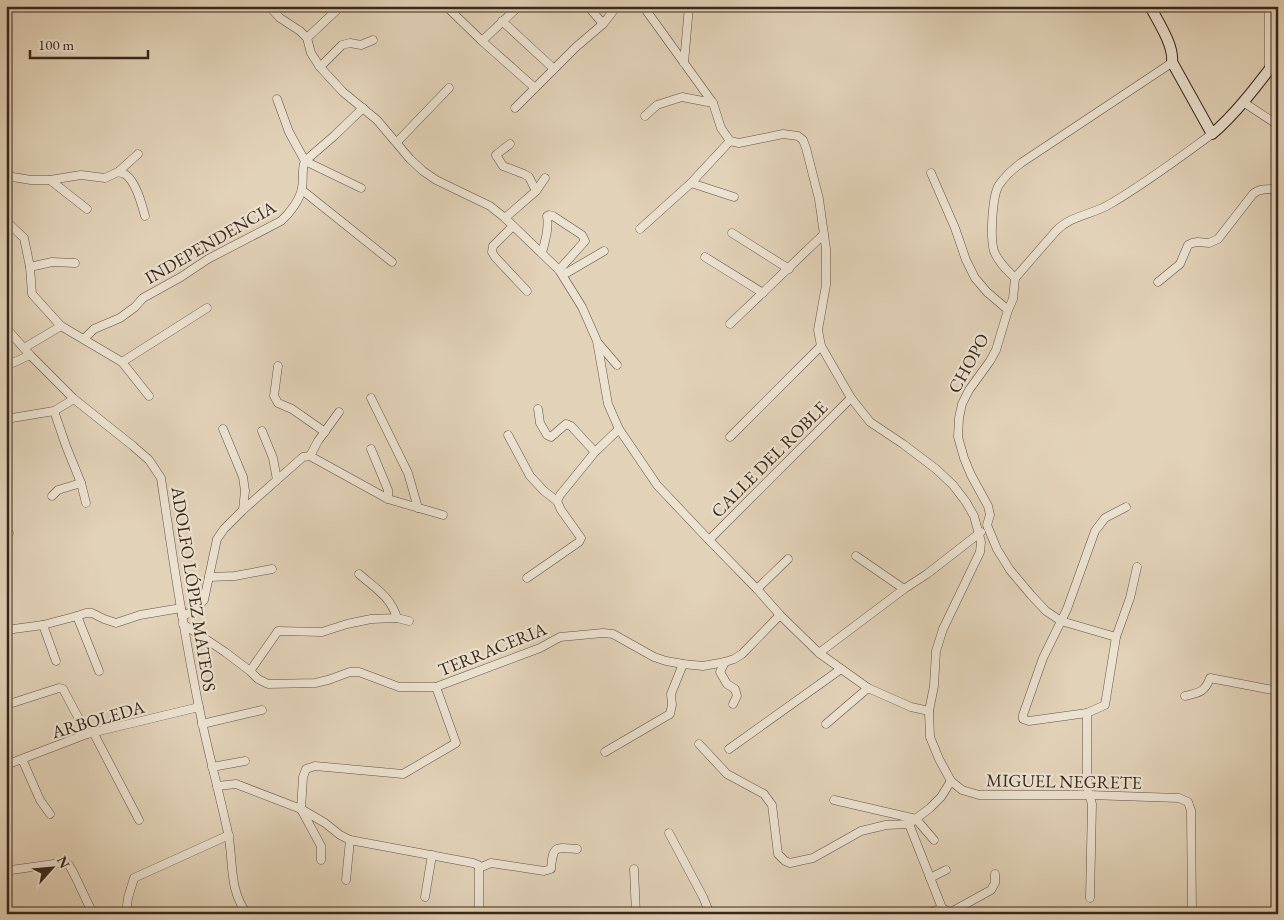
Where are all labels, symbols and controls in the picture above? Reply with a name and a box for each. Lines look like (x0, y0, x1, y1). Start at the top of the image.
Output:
scale bar (30, 28, 148, 60)
text: 100 m (38, 35, 75, 54)
street label: INDEPENDENCIA (140, 195, 280, 289)
street label: CHOPO (942, 329, 994, 397)
street label: CALLE DEL ROBLE (706, 396, 832, 522)
street label: ADOLFO LÓPEZ MATEOS (166, 484, 222, 693)
street label: TERRACERIA (434, 617, 550, 681)
street label: ARBOLEDA (48, 695, 148, 744)
street label: MIGUEL NEGRETE (986, 768, 1142, 794)
north arrow (28, 842, 78, 892)
text: N (53, 853, 74, 872)

